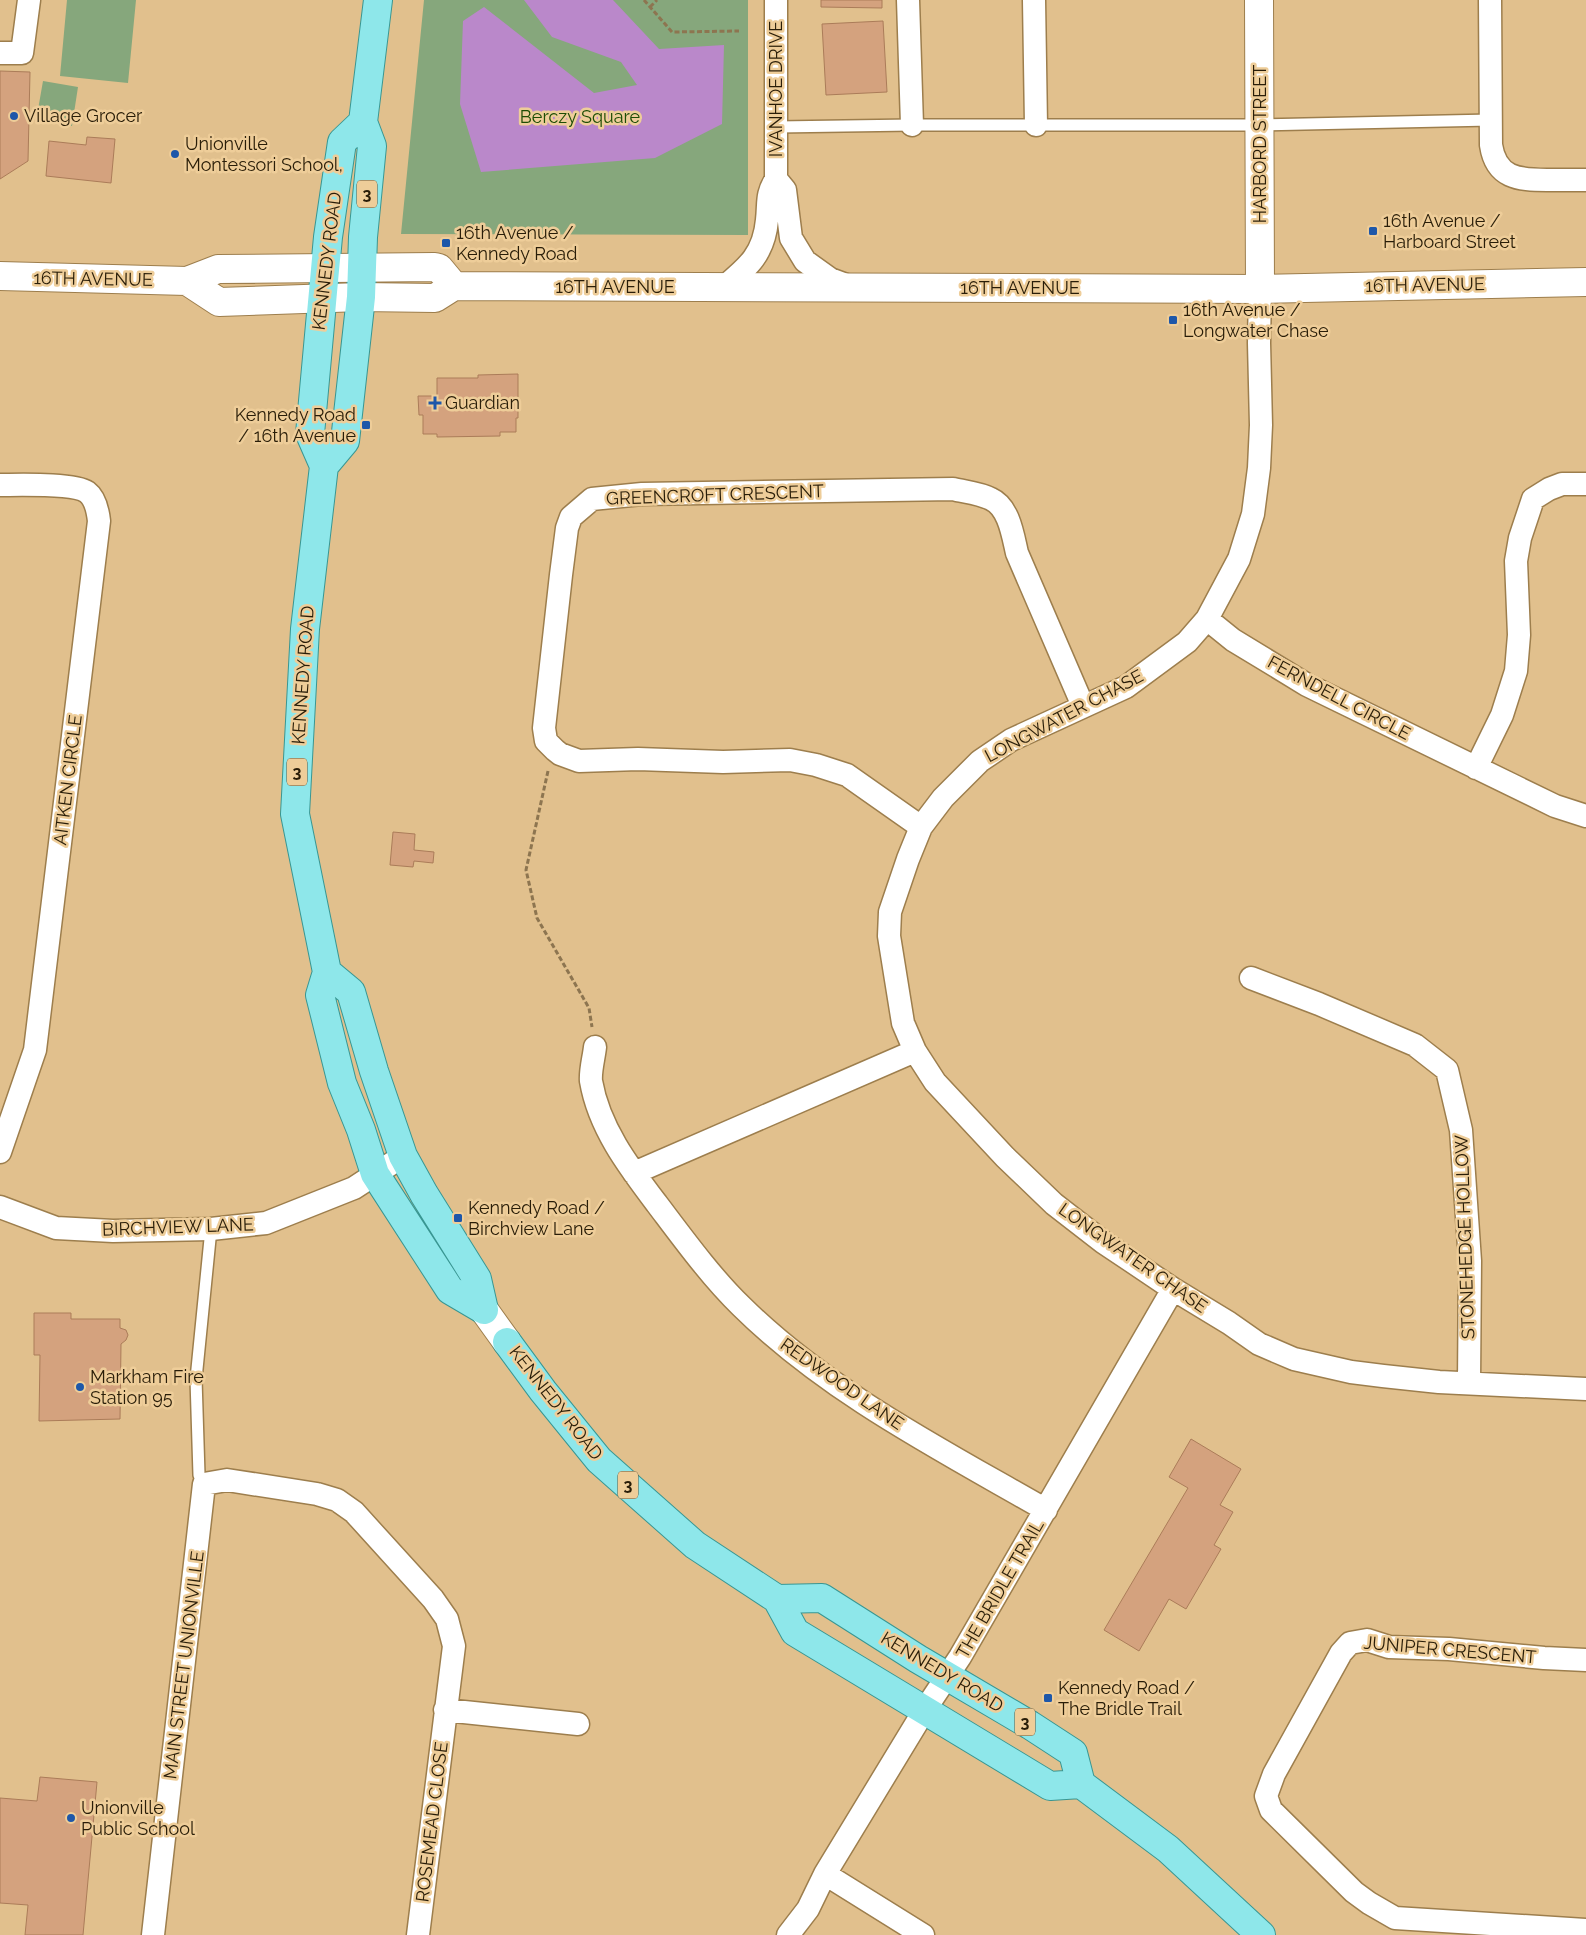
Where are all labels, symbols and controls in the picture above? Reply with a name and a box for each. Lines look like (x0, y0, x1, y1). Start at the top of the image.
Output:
street label: IVANHOE DRIVE (765, 21, 786, 157)
street label: HARBORD STREET (1249, 65, 1270, 223)
place label: Village Grocer (24, 105, 143, 126)
park label: Berczy Square (520, 106, 641, 127)
marker: Village Grocer (8, 110, 20, 122)
place label: Unionville Montessori School, (185, 133, 343, 175)
marker: Unionville Montessori School, (169, 148, 181, 160)
road number: 3 (357, 180, 377, 208)
street label: KENNEDY ROAD (308, 191, 345, 331)
place label: 16th Avenue / Harboard Street (1383, 210, 1516, 252)
place label: 16th Avenue / Kennedy Road (456, 222, 577, 264)
marker: 16th Avenue / Harboard Street (1367, 225, 1379, 237)
marker: 16th Avenue / Kennedy Road (440, 237, 452, 249)
street label: 16TH AVENUE (33, 267, 153, 290)
street label: 16TH AVENUE (1365, 273, 1485, 296)
street label: 16TH AVENUE (555, 276, 675, 297)
street label: 16TH AVENUE (960, 277, 1080, 298)
place label: 16th Avenue / Longwater Chase (1183, 299, 1329, 341)
marker: 16th Avenue / Longwater Chase (1167, 314, 1179, 326)
place label: Guardian (445, 392, 520, 413)
marker: Guardian (429, 397, 441, 409)
place label: Kennedy Road / 16th Avenue (235, 404, 356, 446)
marker: Kennedy Road / 16th Avenue (360, 419, 372, 431)
street label: GREENCROFT CRESCENT (606, 480, 824, 509)
street label: KENNEDY ROAD (287, 605, 318, 745)
street label: FERNDELL CIRCLE (1264, 651, 1414, 744)
street label: LONGWATER CHASE (981, 665, 1147, 766)
street label: AITKEN CIRCLE (49, 714, 86, 846)
road number: 3 (287, 759, 307, 786)
street label: STONEHEDGE HOLLOW (1450, 1134, 1479, 1340)
place label: Kennedy Road / Birchview Lane (468, 1197, 605, 1239)
street label: LONGWATER CHASE (1055, 1198, 1212, 1317)
marker: Kennedy Road / Birchview Lane (452, 1212, 464, 1224)
street label: BIRCHVIEW LANE (102, 1213, 254, 1240)
street label: REDWOOD LANE (777, 1333, 908, 1434)
street label: KENNEDY ROAD (505, 1342, 607, 1464)
place label: Markham Fire Station 95 (90, 1366, 204, 1408)
marker: Markham Fire Station 95 (74, 1381, 86, 1393)
road number: 3 (618, 1472, 638, 1498)
street label: THE BRIDLE TRAIL (951, 1515, 1048, 1662)
street label: MAIN STREET UNIONVILLE (159, 1550, 208, 1780)
street label: KENNEDY ROAD (877, 1627, 1007, 1716)
street label: JUNIPER CRESCENT (1363, 1631, 1537, 1668)
place label: Kennedy Road / The Bridle Trail (1058, 1677, 1195, 1719)
marker: Kennedy Road / The Bridle Trail (1042, 1692, 1054, 1704)
road number: 3 (1015, 1708, 1035, 1735)
street label: ROSEMEAD CLOSE (411, 1741, 452, 1903)
place label: Unionville Public School (81, 1797, 195, 1839)
marker: Unionville Public School (65, 1812, 77, 1824)

